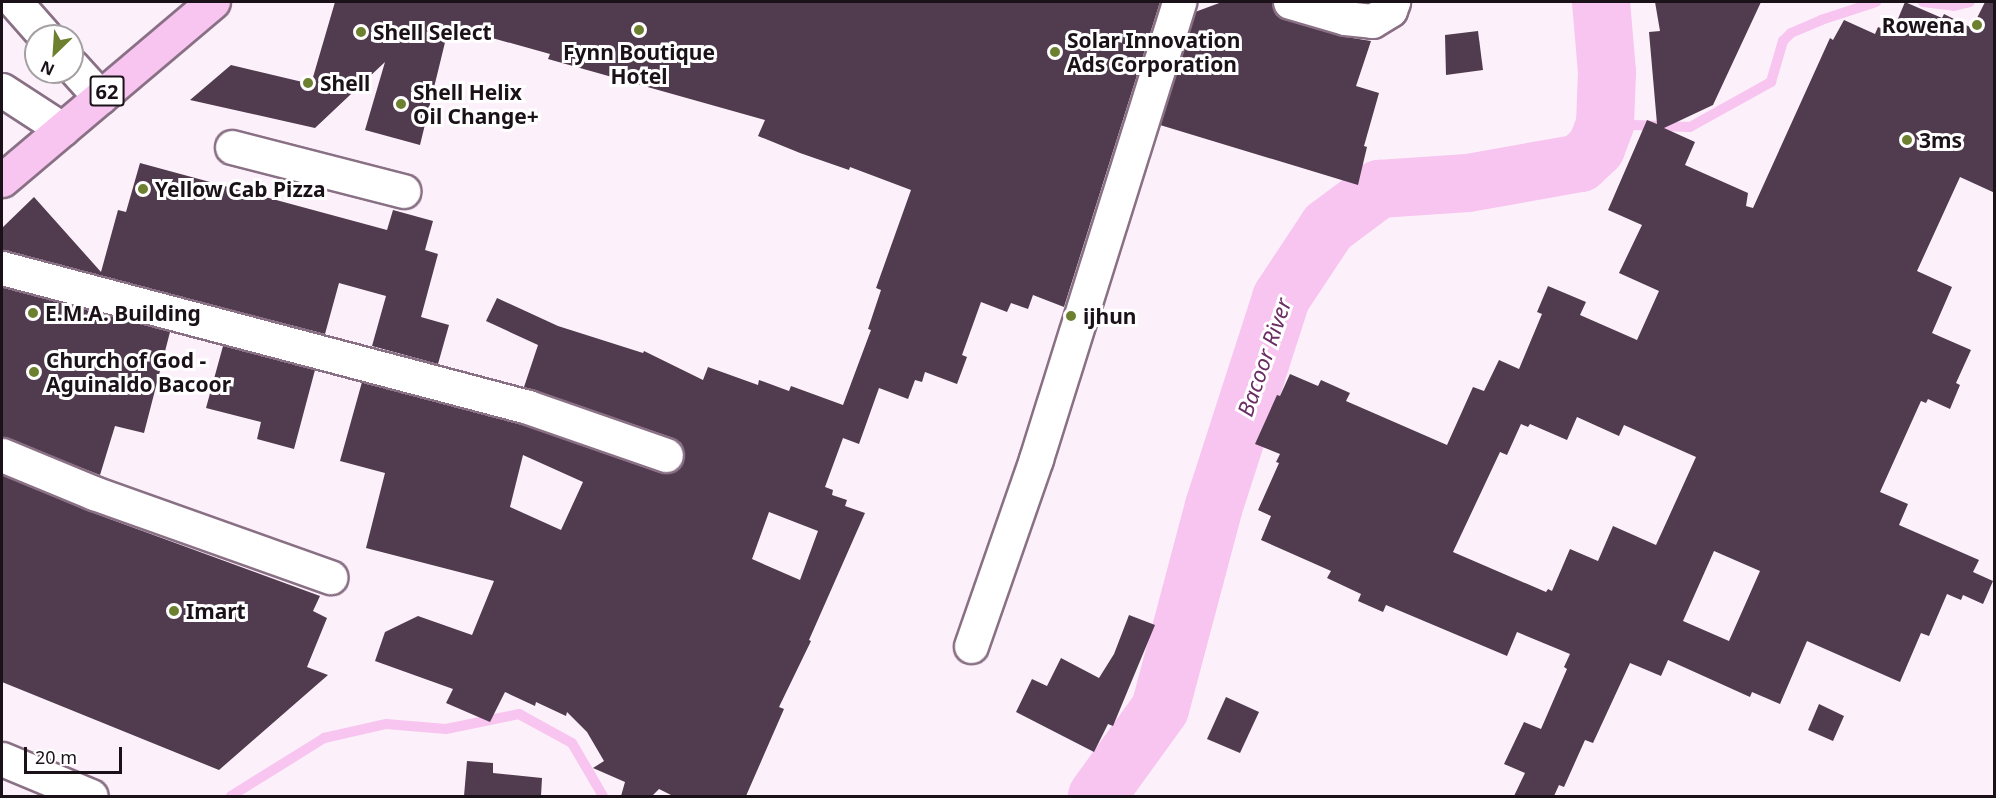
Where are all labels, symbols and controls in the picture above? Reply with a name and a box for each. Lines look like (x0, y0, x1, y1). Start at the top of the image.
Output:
place label: Rowena (1882, 12, 1965, 38)
marker: Rowena (1970, 18, 1984, 32)
place label: Shell Select (373, 19, 492, 45)
marker: Fynn Boutique Hotel (632, 23, 646, 37)
north arrow (24, 24, 84, 84)
marker: Shell Select (354, 25, 368, 39)
place label: Solar Innovation Ads Corporation (1067, 27, 1240, 77)
place label: Fynn Boutique Hotel (563, 39, 715, 89)
marker: Solar Innovation Ads Corporation (1048, 45, 1062, 59)
text: N (37, 56, 58, 81)
place label: Shell (320, 70, 370, 96)
road number: 62 (89, 74, 125, 108)
marker: Shell (301, 76, 315, 90)
place label: Shell Helix Oil Change+ (413, 79, 539, 129)
marker: Shell Helix Oil Change+ (394, 97, 408, 111)
place label: 3ms (1919, 127, 1962, 153)
marker: 3ms (1900, 133, 1914, 147)
place label: Yellow Cab Pizza (155, 176, 326, 202)
marker: Yellow Cab Pizza (136, 182, 150, 196)
water label: Bacoor River (1231, 294, 1297, 420)
place label: E.M.A. Building (45, 300, 201, 326)
place label: ijhun (1083, 303, 1136, 329)
marker: E.M.A. Building (26, 306, 40, 320)
marker: ijhun (1064, 309, 1078, 323)
place label: Church of God - Aguinaldo Bacoor (46, 347, 231, 397)
marker: Church of God - Aguinaldo Bacoor (27, 365, 41, 379)
place label: Imart (186, 598, 246, 624)
marker: Imart (167, 604, 181, 618)
scale bar (27, 735, 124, 773)
text: 20 m (35, 745, 77, 769)

